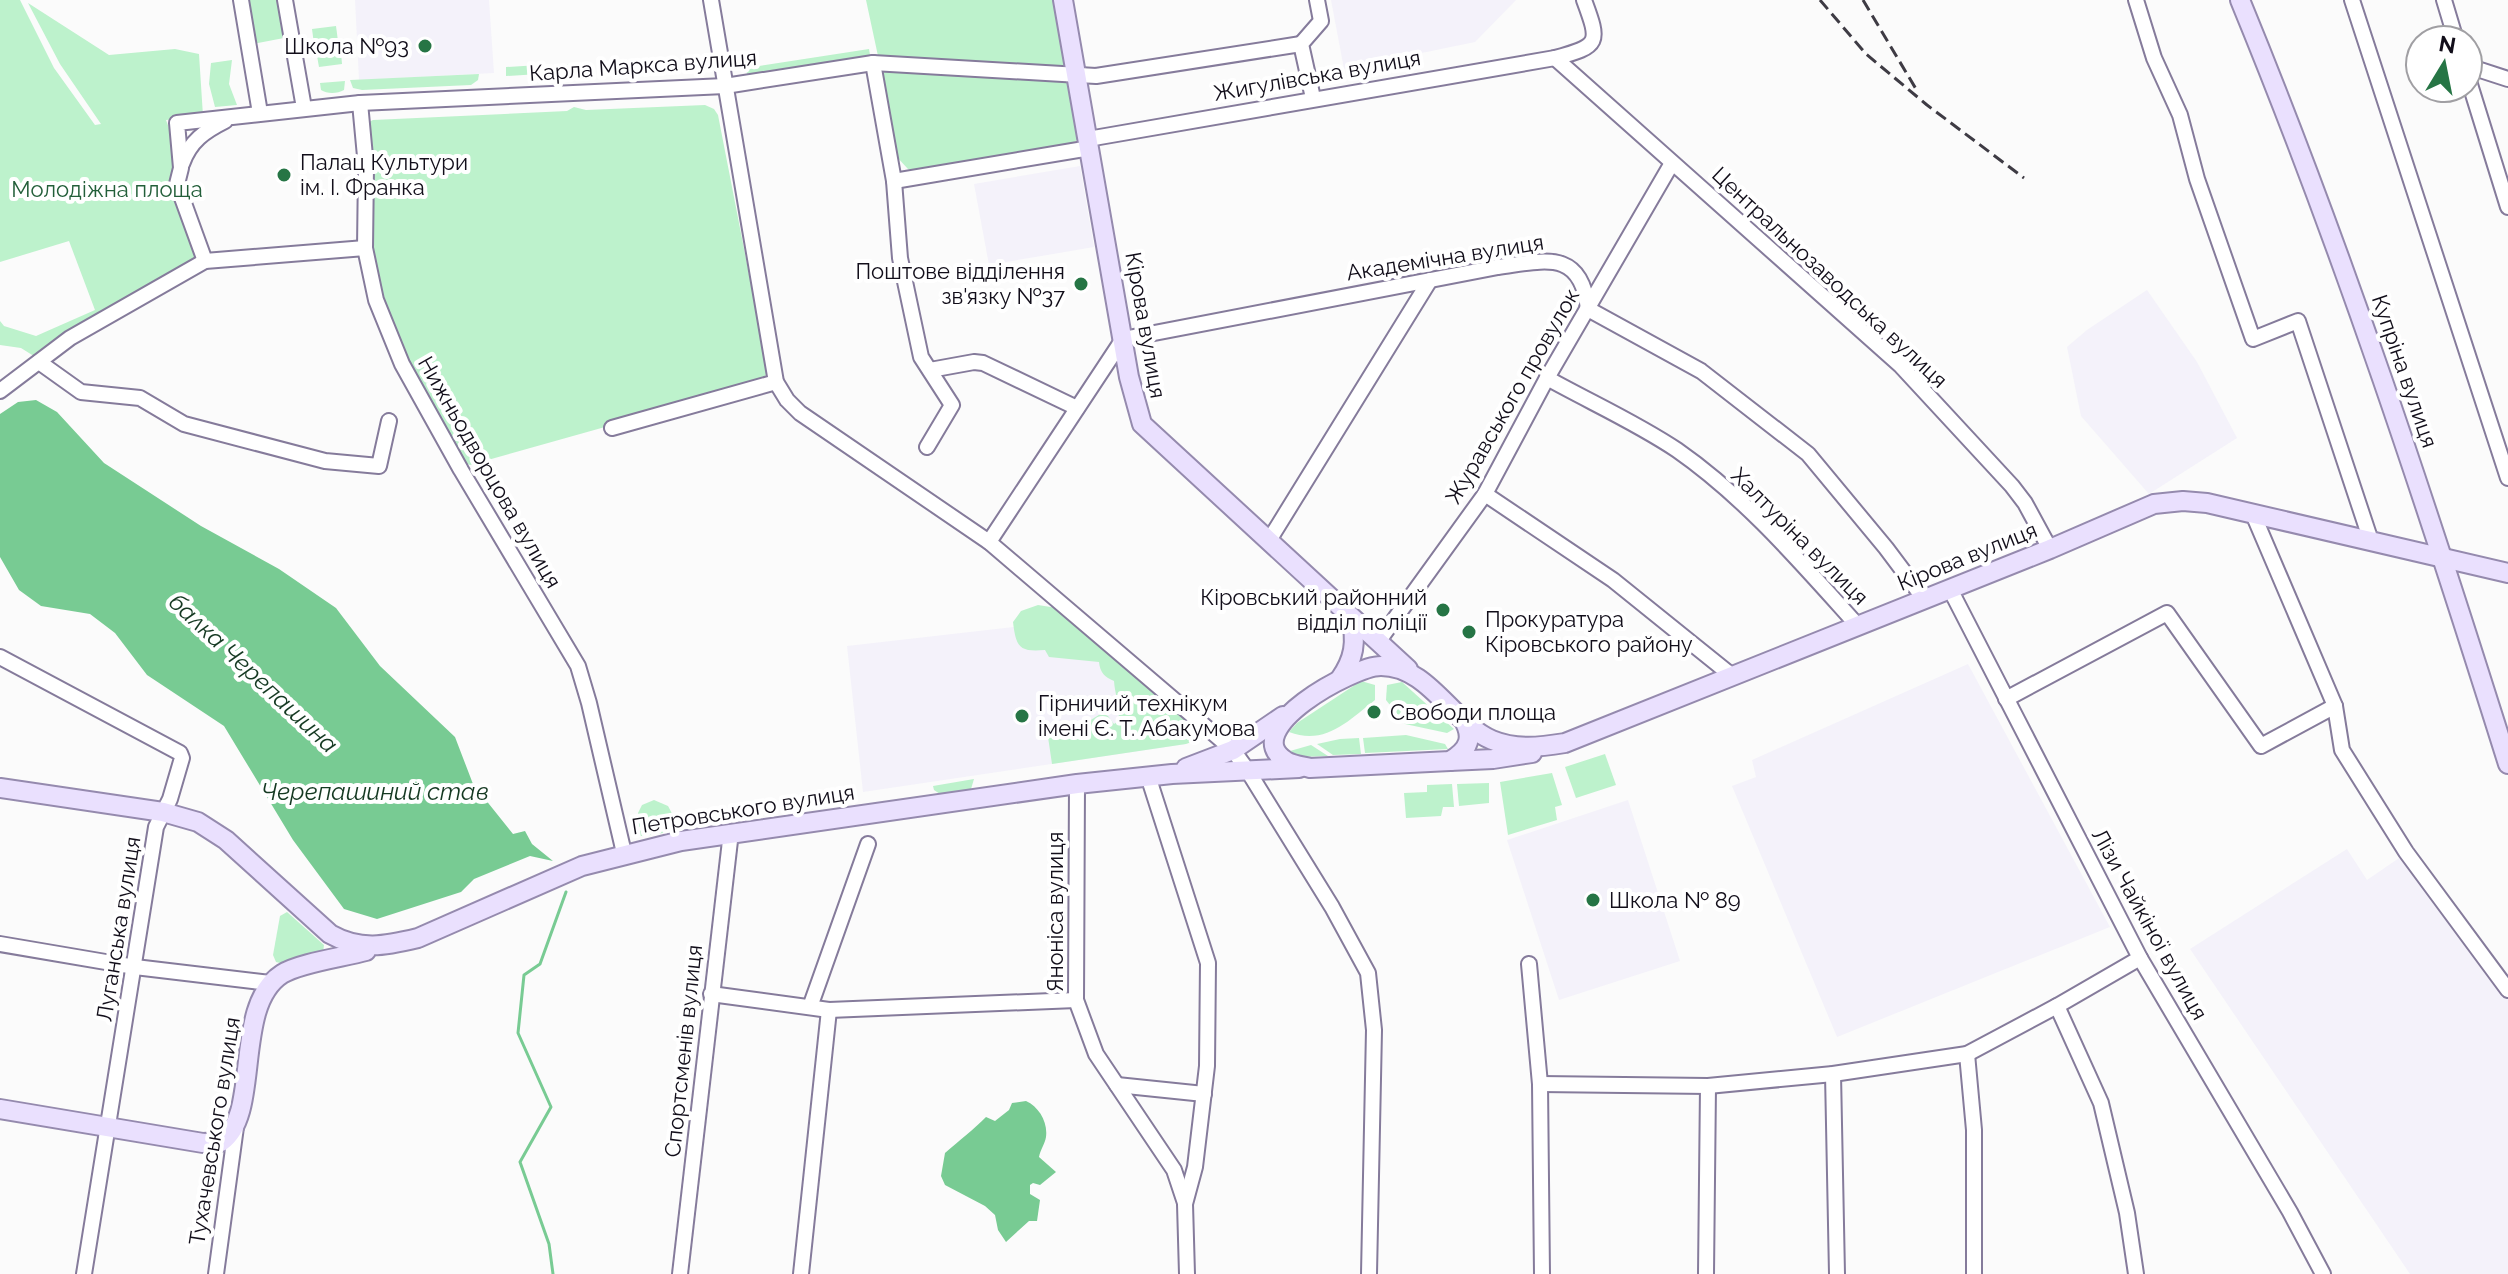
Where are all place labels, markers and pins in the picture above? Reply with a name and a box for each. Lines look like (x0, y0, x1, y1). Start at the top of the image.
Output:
place label: Школа №93 (284, 33, 409, 59)
marker: Школа №93 (416, 37, 434, 55)
place label: Палац Культури ім. І. Франка (300, 149, 468, 200)
marker: Палац Культури ім. І. Франка (275, 166, 293, 184)
place label: Поштове відділення зв'язку №37 (855, 258, 1065, 309)
marker: Поштове відділення зв'язку №37 (1072, 275, 1090, 293)
place label: Кіровський районний відділ поліції (1200, 584, 1427, 635)
marker: Кіровський районний відділ поліції (1434, 601, 1452, 619)
place label: Прокуратура Кіровського району (1485, 606, 1693, 657)
marker: Прокуратура Кіровського району (1460, 623, 1478, 641)
place label: Гірничий технікум імені Є. Т. Абакумова (1038, 690, 1256, 741)
place label: Свободи площа (1390, 699, 1556, 725)
marker: Свободи площа (1365, 703, 1383, 721)
marker: Гірничий технікум імені Є. Т. Абакумова (1013, 707, 1031, 725)
place label: Школа № 89 (1609, 887, 1741, 913)
marker: Школа № 89 (1584, 891, 1602, 909)

